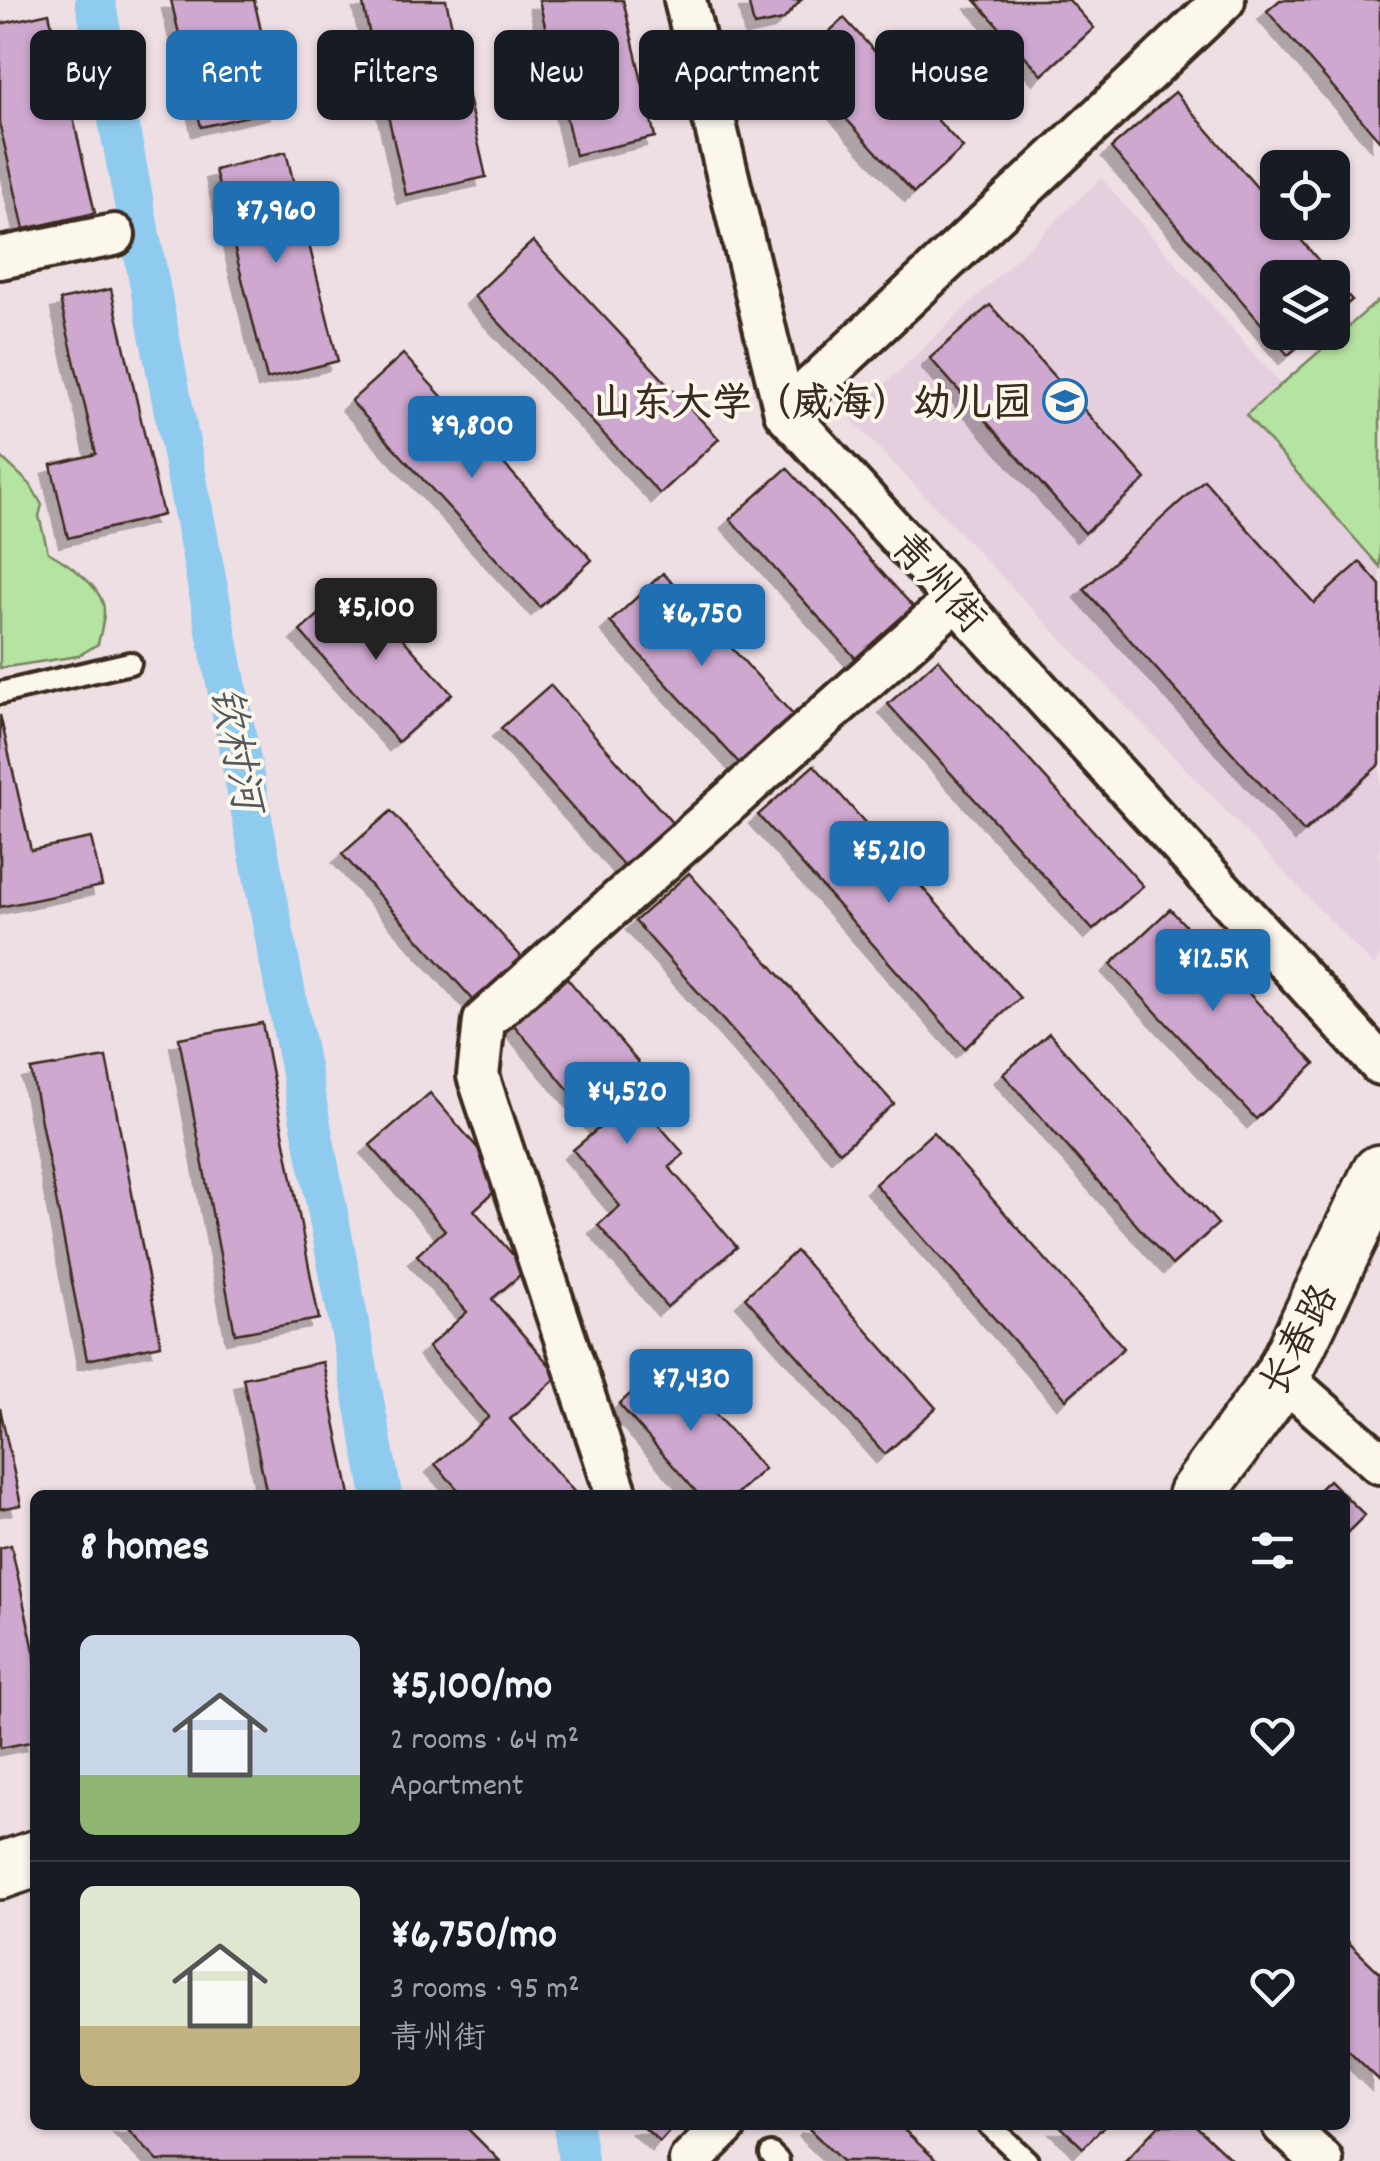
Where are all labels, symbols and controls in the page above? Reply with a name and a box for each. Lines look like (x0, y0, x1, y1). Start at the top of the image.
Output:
chip: Buy (30, 30, 146, 120)
chip: Rent (166, 30, 297, 120)
chip: Filters (317, 30, 474, 120)
chip: New (494, 30, 619, 120)
chip: Apartment (639, 30, 855, 120)
chip: House (875, 30, 1024, 120)
map controls (1260, 150, 1350, 350)
button: locate (1260, 150, 1350, 240)
pin: ¥7,960 (195, 181, 357, 266)
text: ¥7,960 (235, 190, 317, 236)
button: layers (1260, 260, 1350, 350)
school or university icon: 山东大学（威海）幼儿园 (1042, 378, 1088, 424)
place label: 山东大学（威海）幼儿园 (592, 379, 1032, 436)
pin: ¥9,800 (391, 396, 553, 481)
text: ¥9,800 (430, 405, 514, 451)
street label: 青州街 (874, 522, 996, 649)
pin: ¥5,100 (295, 578, 457, 663)
pin: ¥6,750 (621, 584, 783, 669)
text: ¥5,100 (337, 587, 415, 633)
text: ¥6,750 (661, 593, 743, 639)
water label: 钦村河 (191, 682, 275, 823)
pin: ¥5,210 (808, 821, 970, 906)
text: ¥5,210 (852, 830, 926, 876)
pin: ¥12.5K (1132, 929, 1294, 1014)
text: ¥12.5K (1177, 938, 1249, 984)
pin: ¥4,520 (546, 1062, 708, 1147)
text: ¥4,520 (586, 1071, 668, 1117)
street label: 长春路 (1249, 1276, 1356, 1408)
pin: ¥7,430 (610, 1349, 772, 1434)
text: ¥7,430 (652, 1358, 730, 1404)
text: 8 homes (80, 1520, 209, 1580)
icon: filters (1245, 1523, 1300, 1578)
text: ¥5,100/mo (390, 1659, 552, 1719)
icon: home (160, 1675, 280, 1795)
icon: heart (1245, 1708, 1300, 1763)
text: 2 rooms · 64 m² (390, 1719, 579, 1765)
text: Apartment (390, 1765, 524, 1811)
text: ¥6,750/mo (390, 1908, 557, 1968)
icon: home (160, 1926, 280, 2046)
icon: heart (1245, 1959, 1300, 2014)
text: 3 rooms · 95 m² (390, 1968, 580, 2014)
text: 青州街 (390, 2018, 486, 2064)

